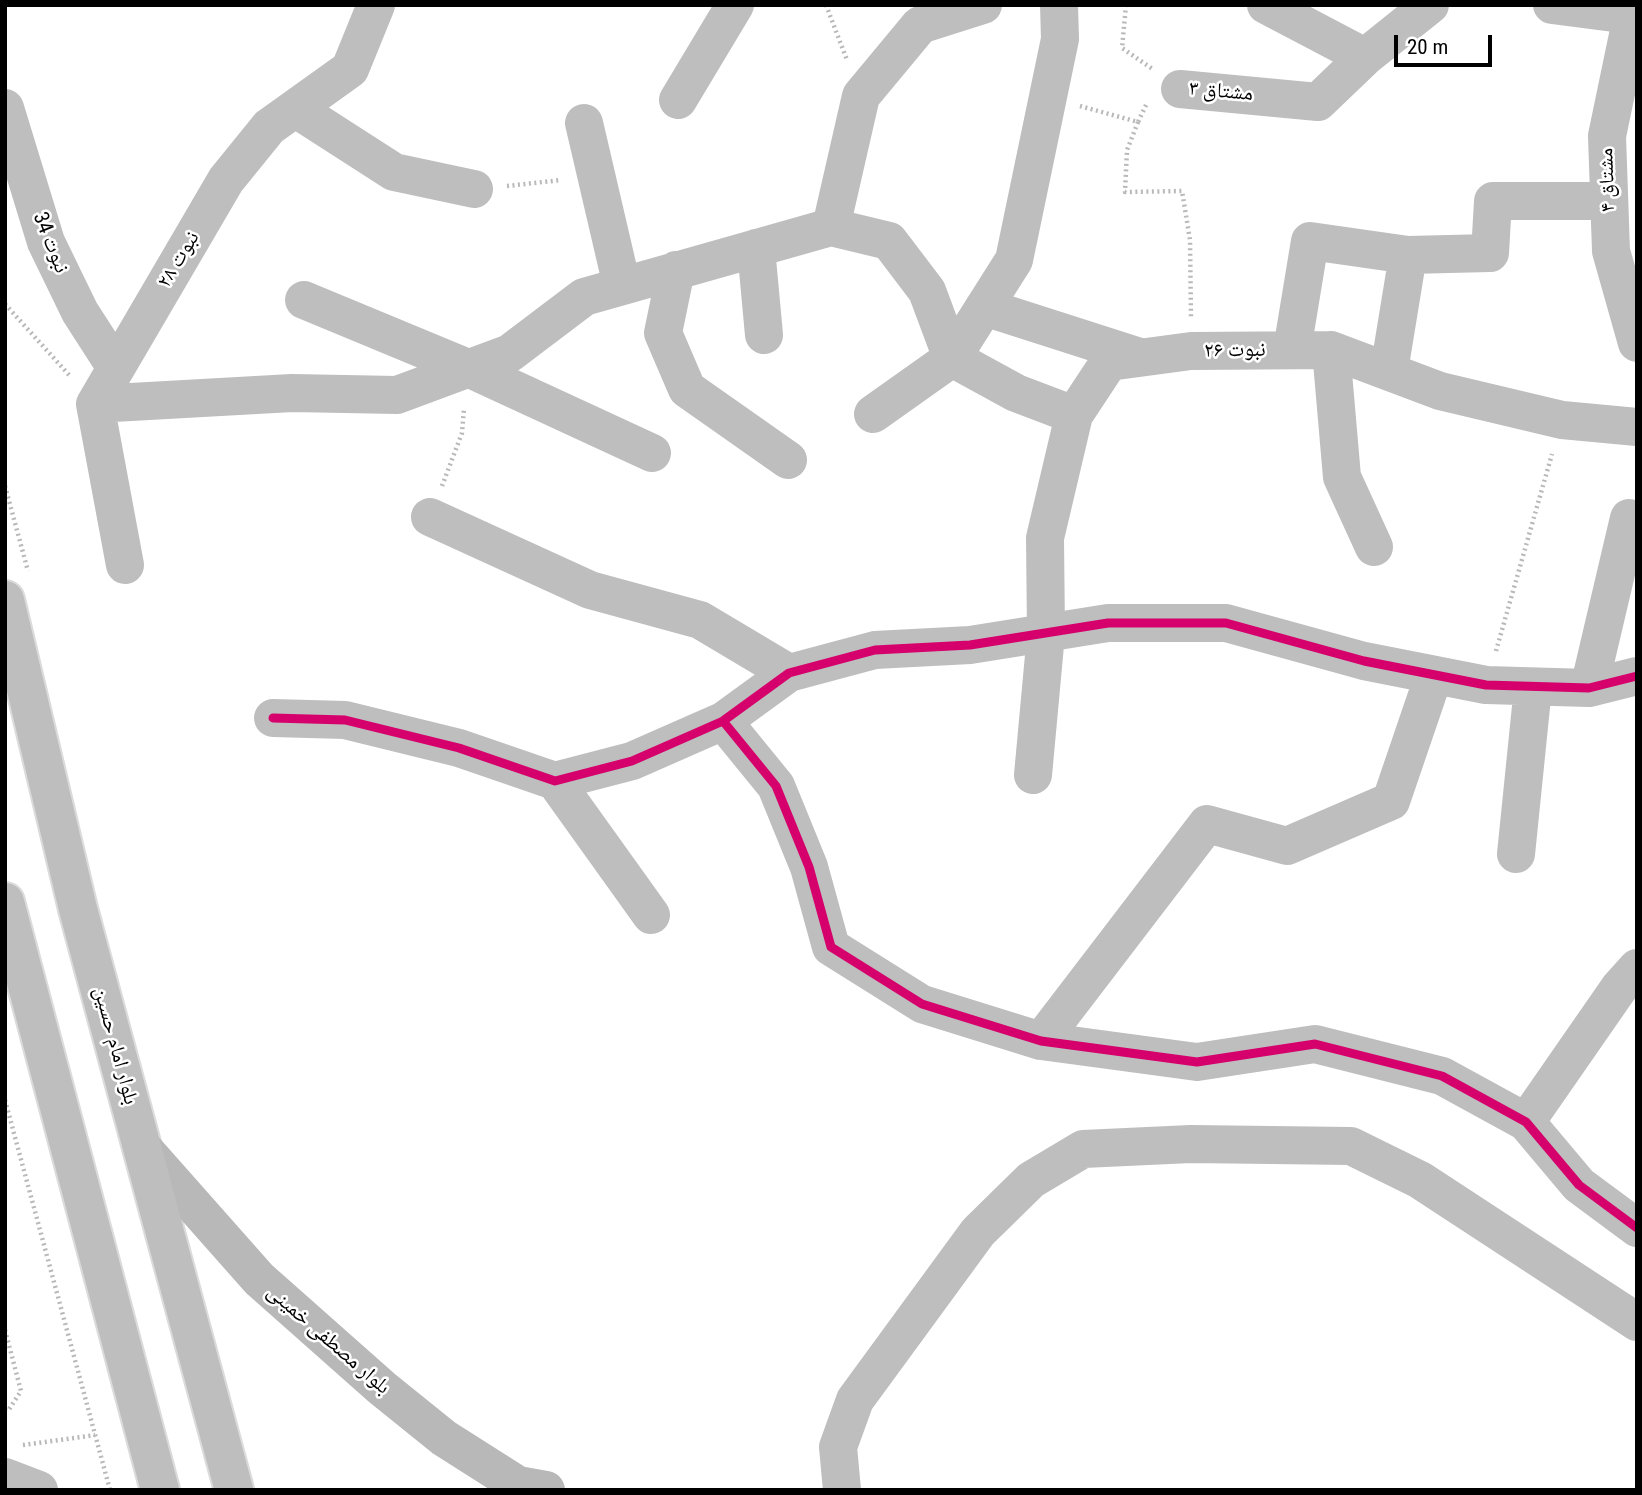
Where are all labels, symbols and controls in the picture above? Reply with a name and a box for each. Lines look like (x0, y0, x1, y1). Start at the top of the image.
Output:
scale bar (1397, 21, 1495, 65)
text: 20 m (1407, 35, 1448, 59)
street label: مشتاق ۳ (1188, 77, 1254, 107)
street label: مشتاق ۴ (1594, 147, 1622, 213)
street label: نبوت 34 (26, 209, 74, 277)
street label: نبوت ۲۸ (152, 227, 206, 293)
street label: نبوت ۲۶ (1204, 338, 1266, 364)
street label: بلوار امام حسین (87, 984, 143, 1108)
street label: بلوار مصطفی خمینی (261, 1280, 395, 1400)

